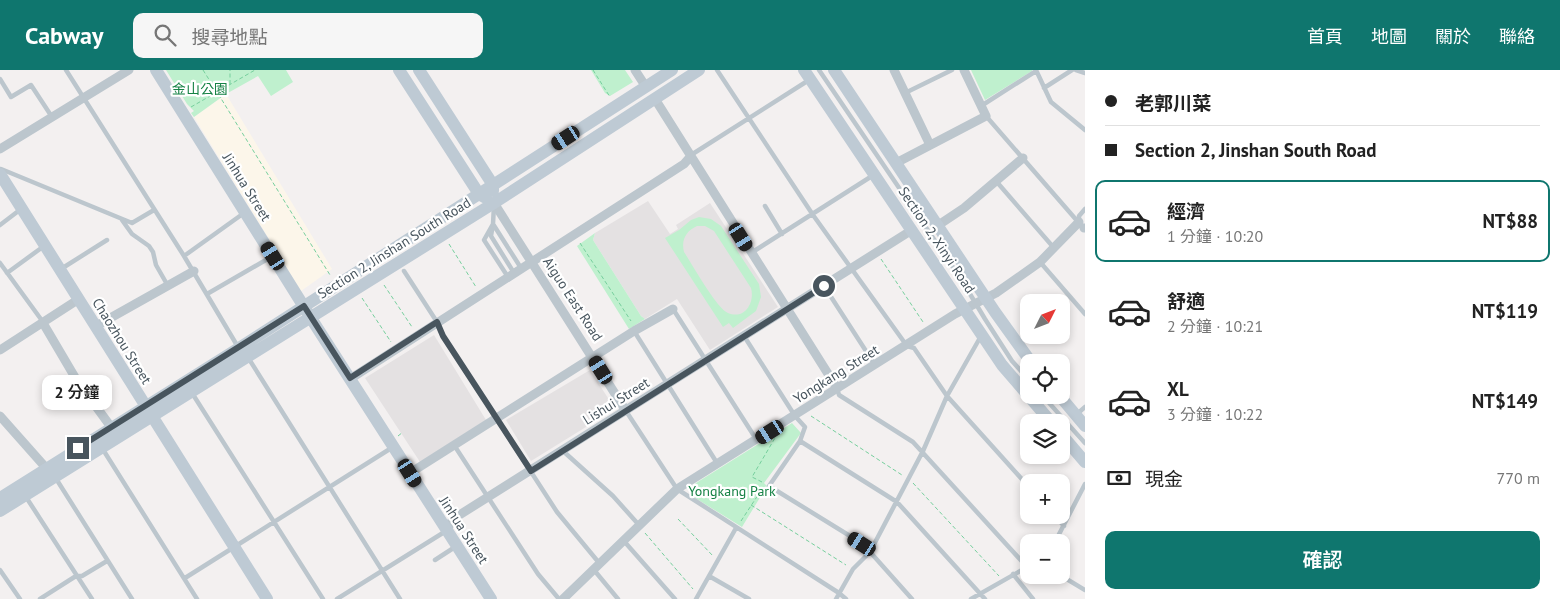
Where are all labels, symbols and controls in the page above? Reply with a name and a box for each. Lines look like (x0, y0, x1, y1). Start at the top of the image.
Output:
search box (133, 13, 483, 58)
text: Cabway (25, 20, 103, 51)
icon: search (151, 21, 179, 49)
text: 搜尋地點 (191, 25, 267, 49)
text: 首頁 (1307, 25, 1343, 48)
text: 地圖 (1371, 25, 1407, 48)
text: 關於 (1435, 25, 1471, 48)
text: 聯絡 (1499, 25, 1535, 48)
park label: 金山公園 (172, 80, 228, 98)
text: 老郭川菜 (1135, 91, 1211, 115)
car (549, 124, 582, 152)
text: Section 2, Jinshan South Road (1135, 138, 1376, 162)
street label: Jinhua Street (218, 149, 275, 225)
street label: Section 2, Xinyi Road (895, 183, 979, 297)
street label: Section 2, Jinshan South Road (314, 193, 474, 303)
icon: car (1107, 199, 1152, 244)
text: 經濟 (1167, 199, 1205, 223)
text: NT$88 (1482, 209, 1538, 233)
car (726, 220, 755, 254)
text: 1 分鐘 · 10:20 (1167, 226, 1263, 246)
car (258, 239, 287, 273)
street label: Aiguo East Road (539, 254, 607, 344)
route start (813, 275, 835, 297)
icon: car (1107, 289, 1152, 334)
text: 舒適 (1167, 289, 1205, 313)
north arrow (1020, 294, 1070, 344)
map controls (1020, 294, 1070, 584)
street label: Chaozhou Street (88, 295, 156, 388)
text: NT$119 (1472, 299, 1538, 323)
text: 2 分鐘 · 10:21 (1167, 316, 1263, 336)
street label: Yongkang Street (790, 340, 882, 407)
car (586, 353, 615, 387)
button: locate (1020, 354, 1070, 404)
street label: Lishui Street (579, 373, 653, 429)
callout: 2 分鐘 (43, 376, 113, 410)
text: XL (1167, 377, 1189, 401)
icon: car (1107, 379, 1152, 424)
text: 2 分鐘 (54, 382, 100, 402)
text: NT$149 (1472, 389, 1538, 413)
text: 3 分鐘 · 10:22 (1167, 404, 1263, 424)
button: layers (1020, 414, 1070, 464)
car (753, 418, 786, 446)
route end (67, 437, 89, 459)
car (395, 456, 424, 490)
icon: cash (1105, 464, 1133, 492)
text: 現金 (1145, 467, 1183, 491)
text: 770 m (1497, 468, 1540, 488)
button: + (1020, 474, 1070, 524)
park label: Yongkang Park (688, 482, 776, 500)
street label: Jinhua Street (435, 492, 493, 567)
car (845, 530, 878, 558)
button: 確認 (1105, 531, 1540, 589)
button: − (1020, 534, 1070, 584)

